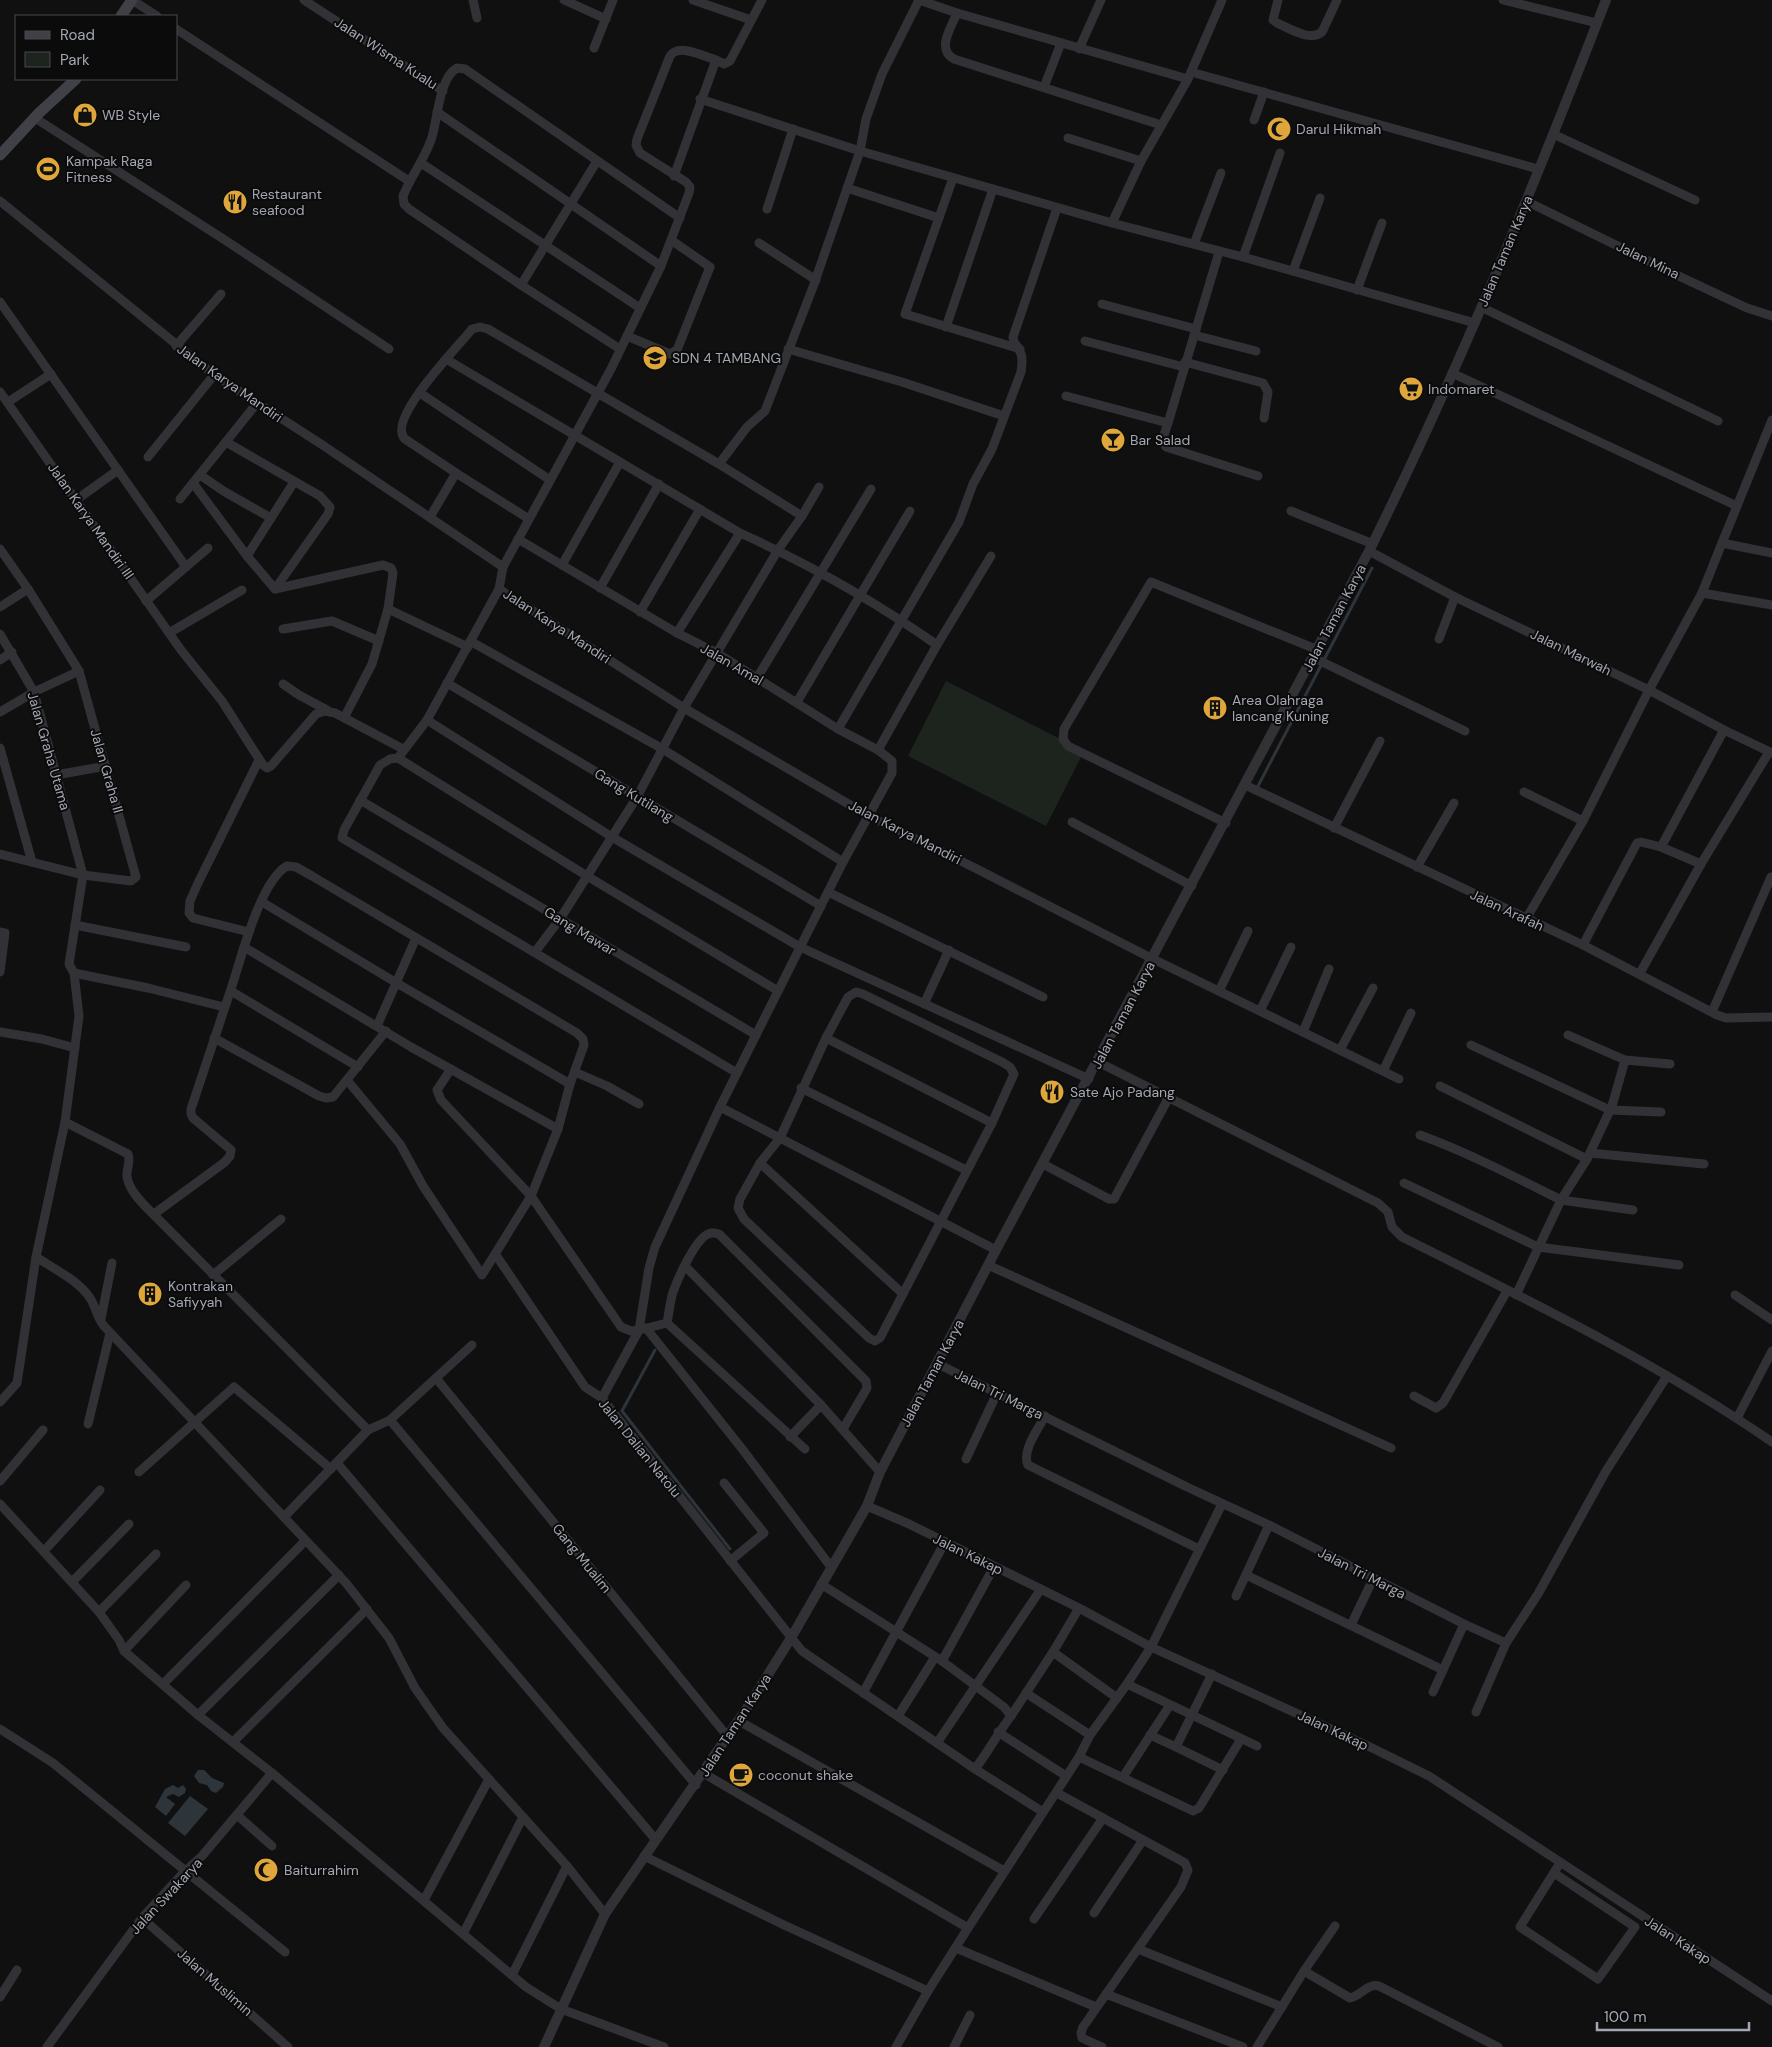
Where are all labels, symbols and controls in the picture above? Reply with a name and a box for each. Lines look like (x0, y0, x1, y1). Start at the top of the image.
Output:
street label: Jalan Wisma Kualu (331, 13, 441, 93)
legend (15, 15, 178, 80)
text: Road (60, 25, 95, 45)
text: Park (60, 50, 90, 70)
shop icon: WB Style (72, 102, 98, 128)
place label: WB Style (102, 106, 160, 124)
mosque icon: Darul Hikmah (1266, 116, 1292, 142)
place label: Darul Hikmah (1296, 120, 1381, 138)
place label: Kampak Raga Fitness (66, 152, 152, 186)
sports icon: Kampak Raga Fitness (35, 156, 61, 182)
place label: Restaurant seafood (252, 185, 322, 219)
restaurant icon: Restaurant seafood (222, 189, 248, 215)
street label: Jalan Taman Karya (1473, 193, 1537, 309)
street label: Jalan Mina (1614, 237, 1682, 283)
street label: Jalan Karya Mandiri (174, 340, 286, 426)
school or university icon: SDN 4 TAMBANG (642, 345, 668, 371)
place label: SDN 4 TAMBANG (672, 349, 781, 367)
supermarket icon: Indomaret (1398, 376, 1424, 402)
place label: Indomaret (1428, 380, 1495, 398)
bar icon: Bar Salad (1100, 427, 1126, 453)
place label: Bar Salad (1130, 431, 1190, 449)
street label: Jalan Karya Mandiri III (44, 459, 138, 583)
street label: Jalan Taman Karya (1298, 561, 1370, 675)
street label: Jalan Karya Mandiri (500, 585, 614, 667)
street label: Jalan Marwah (1528, 625, 1614, 679)
street label: Jalan Amal (697, 639, 767, 689)
street label: Jalan Graha Utama (23, 690, 75, 812)
place label: Area Olahraga lancang Kuning (1232, 691, 1329, 725)
building icon: Area Olahraga lancang Kuning (1202, 695, 1228, 721)
street label: Jalan Graha II (86, 727, 128, 815)
street label: Gang Kutilang (591, 764, 677, 826)
street label: Jalan Karya Mandiri (845, 796, 965, 868)
street label: Jalan Arafah (1467, 885, 1547, 935)
street label: Gang Mawar (541, 903, 619, 959)
street label: Jalan Taman Karya (1087, 958, 1159, 1072)
restaurant icon: Sate Ajo Padang (1039, 1079, 1065, 1105)
place label: Sate Ajo Padang (1070, 1083, 1175, 1101)
place label: Kontrakan Safiyyah (168, 1277, 233, 1311)
building icon: Kontrakan Safiyyah (137, 1281, 163, 1307)
street label: Jalan Taman Karya (896, 1316, 968, 1430)
street label: Jalan Tri Marga (952, 1365, 1046, 1423)
street label: Jalan Dalian Natolu (595, 1395, 685, 1501)
street label: Gang Mualim (549, 1520, 615, 1596)
street label: Jalan Kakap (930, 1529, 1006, 1579)
street label: Jalan Tri Marga (1315, 1543, 1409, 1603)
street label: Jalan Taman Karya (695, 1670, 775, 1780)
street label: Jalan Kakap (1295, 1706, 1371, 1754)
cafe icon: coconut shake (728, 1762, 754, 1788)
place label: coconut shake (758, 1766, 853, 1784)
street label: Jalan Swakarya (126, 1854, 206, 1938)
mosque icon: Baiturrahim (253, 1857, 279, 1883)
place label: Baiturrahim (284, 1861, 359, 1879)
street label: Jalan Kakap (1641, 1912, 1715, 1968)
street label: Jalan Muslimin (174, 1944, 256, 2020)
scale bar (1597, 2000, 1750, 2032)
text: 100 m (1604, 2007, 1647, 2027)

